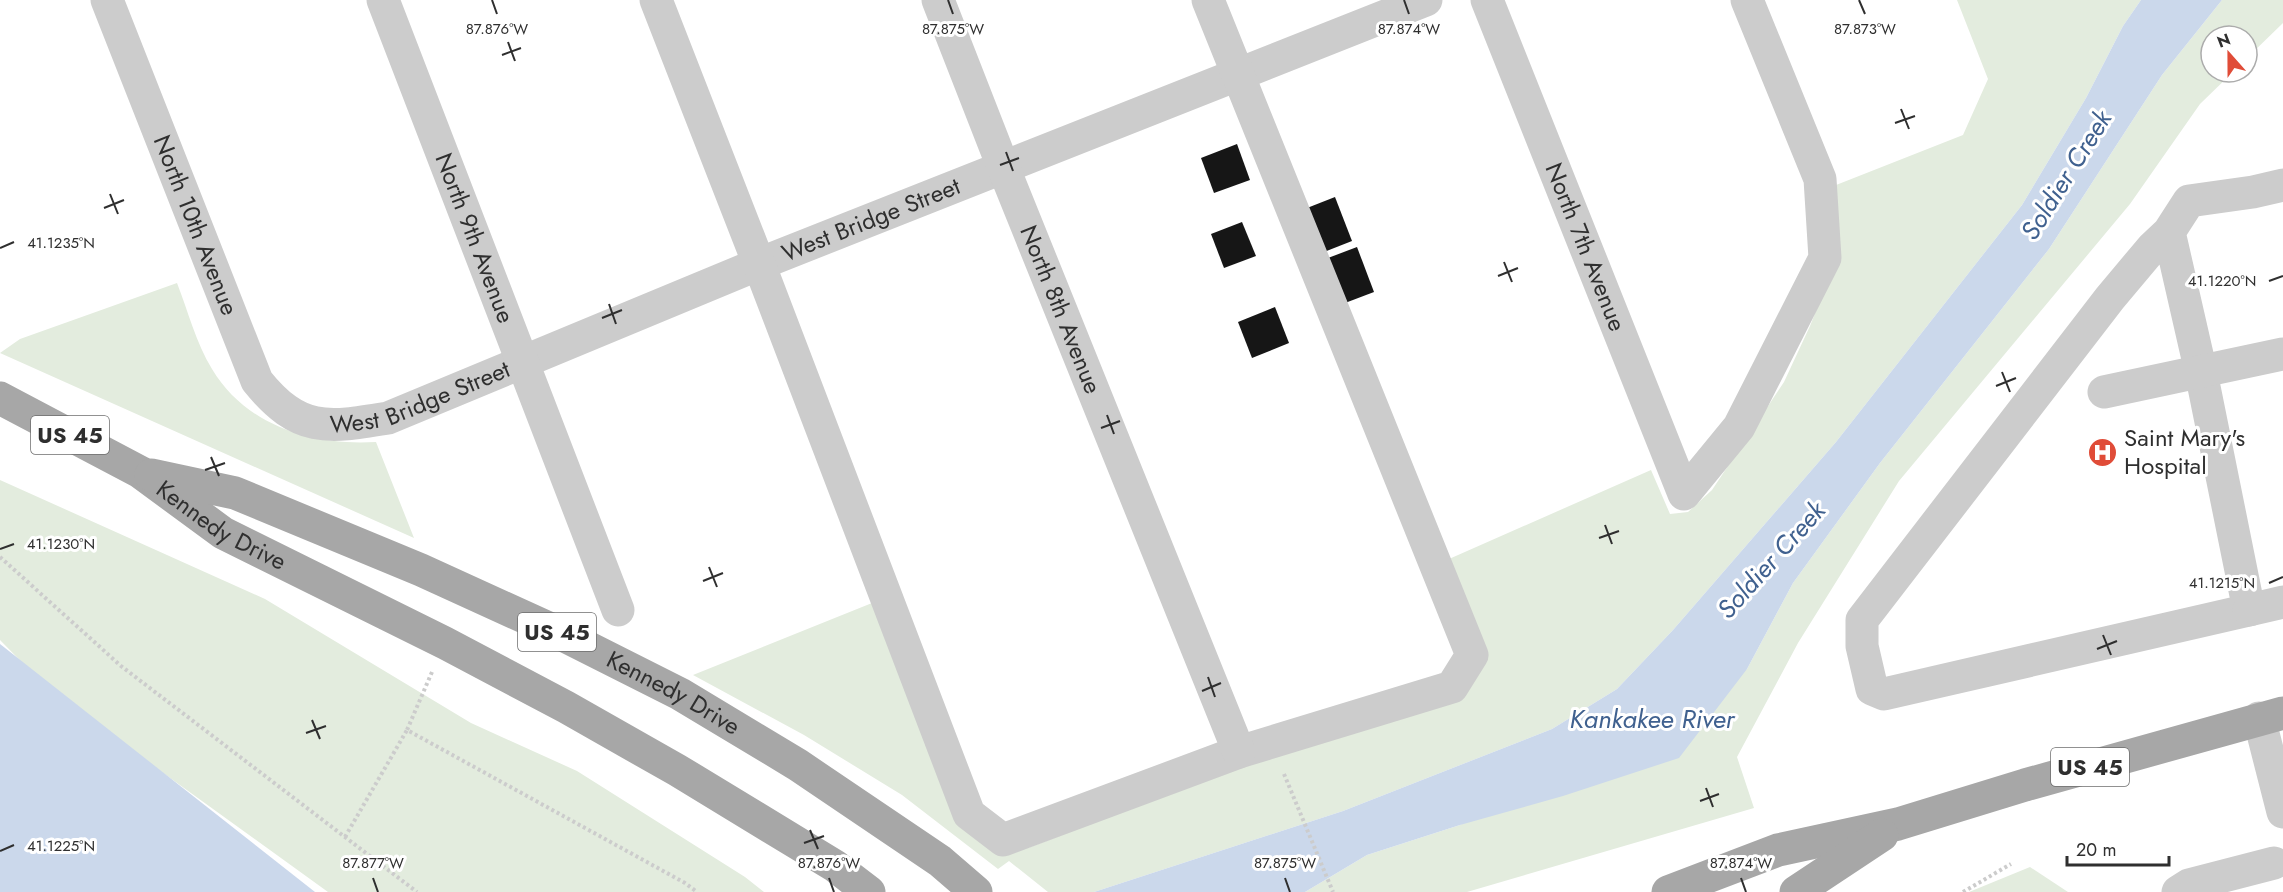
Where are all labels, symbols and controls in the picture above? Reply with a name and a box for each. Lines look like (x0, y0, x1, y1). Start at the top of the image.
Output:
text: 87.876°W (466, 18, 528, 40)
text: 87.875°W (922, 18, 984, 40)
text: 87.874°W (1378, 18, 1440, 40)
text: 87.873°W (1834, 18, 1896, 40)
north arrow (2199, 24, 2259, 84)
text: N (2214, 27, 2234, 53)
water label: Soldier Creek (2011, 101, 2122, 247)
street label: North 10th Avenue (145, 130, 247, 320)
street label: North 9th Avenue (426, 148, 524, 328)
street label: North 7th Avenue (1537, 157, 1635, 336)
street label: West Bridge Street (776, 168, 965, 270)
street label: North 8th Avenue (1011, 220, 1111, 399)
text: 41.1235°N (27, 232, 95, 254)
text: 41.1220°N (2188, 270, 2256, 292)
street label: West Bridge Street (329, 351, 515, 442)
road number: US 45 (31, 416, 109, 454)
place label: Saint Mary's Hospital (2124, 420, 2245, 483)
hospital icon: Saint Mary's Hospital (2087, 436, 2119, 468)
street label: Kennedy Drive (149, 472, 292, 579)
water label: Soldier Creek (1708, 491, 1835, 627)
text: 41.1230°N (27, 533, 95, 555)
text: 41.1215°N (2189, 572, 2255, 594)
road number: US 45 (518, 613, 596, 651)
street label: Kennedy Drive (601, 642, 747, 743)
water label: Kankakee River (1570, 700, 1736, 738)
road number: US 45 (2051, 748, 2129, 786)
scale bar (2067, 829, 2169, 867)
text: 41.1225°N (27, 835, 95, 857)
text: 20 m (2076, 837, 2116, 863)
text: 87.877°W (342, 852, 404, 874)
text: 87.876°W (798, 852, 860, 874)
text: 87.875°W (1254, 852, 1316, 874)
text: 87.874°W (1710, 852, 1772, 874)

